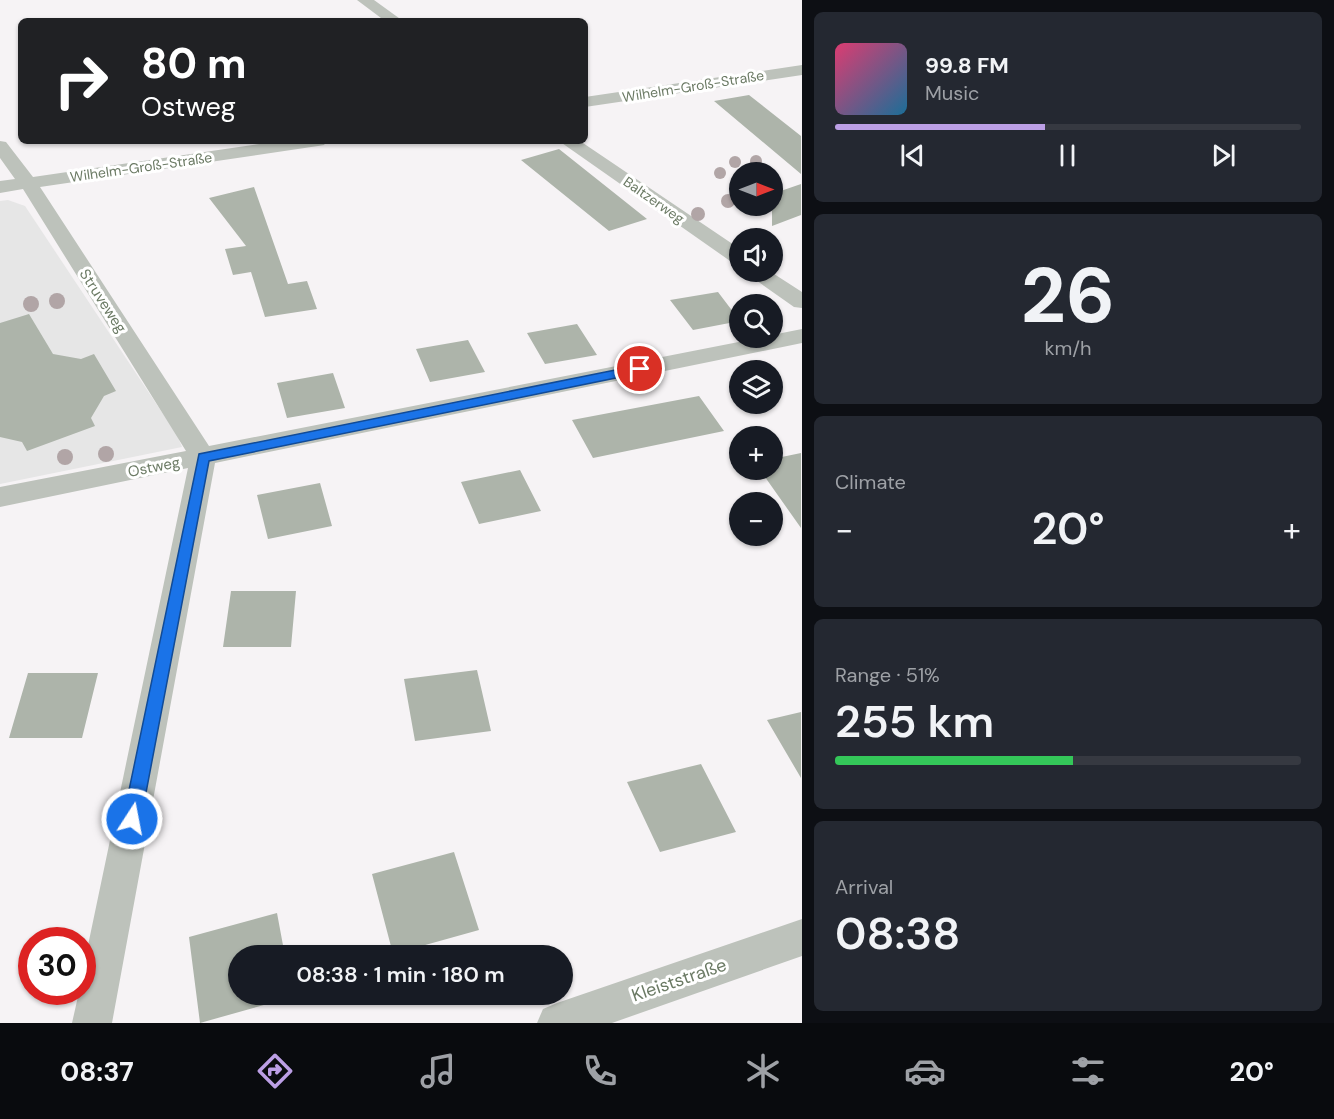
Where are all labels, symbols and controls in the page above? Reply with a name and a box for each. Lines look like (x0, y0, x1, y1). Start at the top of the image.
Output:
text: 80 m (141, 36, 247, 91)
icon: right (42, 42, 120, 120)
text: 99.8 FM (925, 51, 1009, 80)
street label: Wilhelm-Groß-Straße (621, 66, 765, 106)
text: Music (925, 80, 980, 106)
text: Ostweg (141, 89, 236, 124)
icon: previous (896, 139, 929, 172)
icon: pause (1051, 139, 1084, 172)
icon: next (1207, 139, 1240, 172)
street label: Wilhelm-Groß-Straße (69, 148, 213, 186)
north arrow (729, 162, 783, 216)
map controls (729, 162, 783, 546)
street label: Baltzerweg (620, 172, 688, 228)
button: sound (729, 228, 783, 282)
text: 26 (1021, 245, 1115, 346)
street label: Struveweg (75, 265, 131, 337)
button: search (729, 294, 783, 348)
text: km/h (1044, 335, 1092, 361)
pin (614, 343, 665, 394)
icon: arrive (623, 352, 656, 385)
button: layers (729, 360, 783, 414)
button: + (729, 426, 783, 480)
street label: Ostweg (126, 452, 182, 482)
text: Climate (835, 469, 906, 495)
button: − (729, 492, 783, 546)
text: 20° (1031, 499, 1105, 558)
text: − (835, 508, 853, 551)
text: + (1283, 508, 1301, 551)
text: Range · 51% (835, 662, 940, 688)
text: 255 km (835, 692, 994, 751)
position arrow (100, 787, 164, 851)
text: Arrival (835, 874, 893, 900)
text: 08:38 (835, 904, 960, 963)
speed limit sign: 30 (18, 927, 96, 1005)
street label: Kleiststraße (628, 953, 730, 1007)
text: 08:38 · 1 min · 180 m (296, 960, 505, 989)
icon: directions (254, 1050, 296, 1092)
icon: music (417, 1050, 459, 1092)
icon: phone (579, 1050, 621, 1092)
icon: climate (742, 1050, 784, 1092)
icon: car (904, 1050, 946, 1092)
icon: filters (1067, 1050, 1109, 1092)
text: 08:37 (60, 1054, 134, 1089)
text: 20° (1229, 1054, 1274, 1089)

